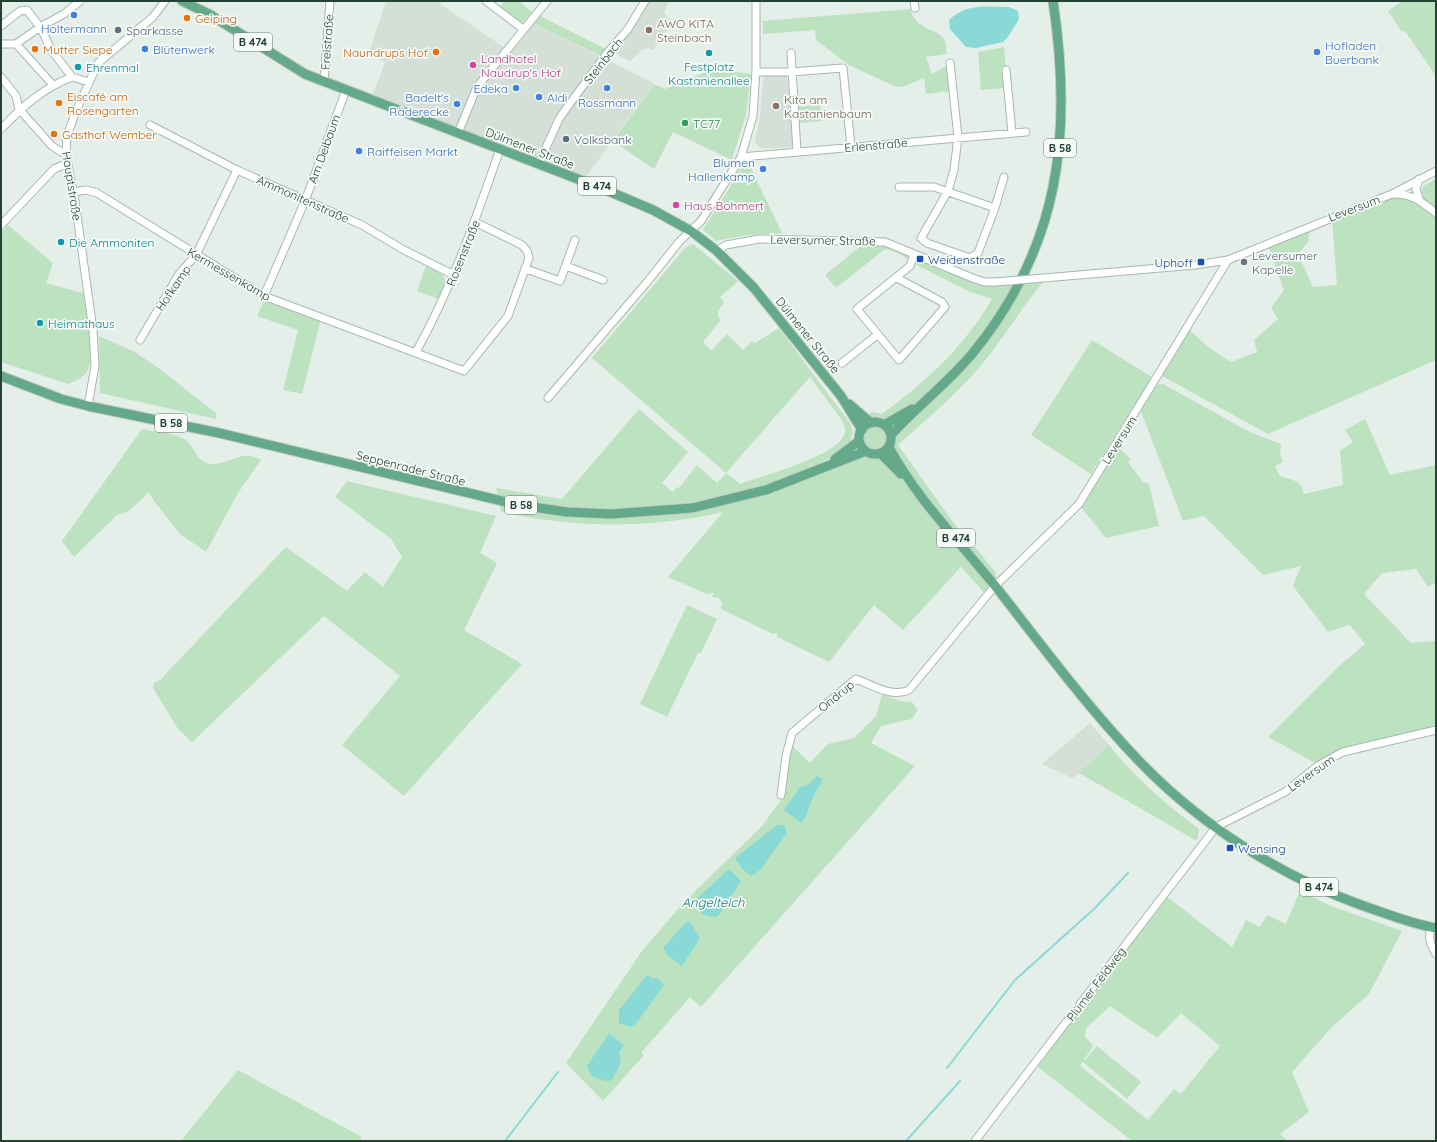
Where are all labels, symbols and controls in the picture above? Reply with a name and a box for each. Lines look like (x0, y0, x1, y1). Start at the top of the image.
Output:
marker: Holtermann (69, 10, 79, 20)
place label: Geiping (195, 11, 237, 26)
marker: Geiping (182, 13, 192, 23)
street label: Freistraße (318, 13, 336, 70)
place label: AWO KITA Steinbach (657, 16, 714, 45)
place label: Holtermann (41, 21, 107, 36)
place label: Sparkasse (126, 23, 184, 38)
marker: Sparkasse (113, 25, 123, 35)
marker: AWO KITA Steinbach (644, 25, 654, 35)
road number: B 474 (234, 33, 272, 51)
street label: Steinbach (580, 35, 626, 87)
place label: Hofladen Buerbank (1325, 38, 1379, 67)
place label: Mutter Siepe (43, 42, 113, 57)
place label: Blütenwerk (153, 42, 215, 57)
marker: Mutter Siepe (30, 44, 40, 54)
marker: Blütenwerk (140, 44, 150, 54)
place label: Naundrups Hof (343, 45, 429, 60)
marker: Naundrups Hof (431, 47, 441, 57)
marker: Hofladen Buerbank (1312, 47, 1322, 57)
marker: Festplatz Kastanienallee (704, 48, 714, 58)
place label: Landhotel Naudrup's Hof (481, 51, 562, 80)
place label: Festplatz Kastanienallee (668, 59, 750, 88)
place label: Ehrenmal (86, 60, 139, 75)
marker: Landhotel Naudrup's Hof (468, 60, 478, 70)
marker: Ehrenmal (73, 62, 83, 72)
place label: Edeka (474, 81, 508, 96)
marker: Edeka (511, 83, 521, 93)
marker: Rossmann (602, 83, 612, 93)
place label: Eiscafé am Rosengarten (67, 89, 139, 118)
place label: Badelt's Räderecke (389, 90, 449, 119)
place label: Aldi (547, 90, 567, 105)
marker: Aldi (534, 92, 544, 102)
place label: Kita am Kastanienbaum (784, 92, 872, 121)
place label: Rossmann (578, 95, 636, 110)
marker: Eiscafé am Rosengarten (54, 98, 64, 108)
marker: Badelt's Räderecke (452, 99, 462, 109)
marker: Kita am Kastanienbaum (771, 101, 781, 111)
street label: Am Deibaum (305, 112, 343, 186)
place label: TC77 (693, 116, 720, 131)
marker: TC77 (680, 118, 690, 128)
street label: Dülmener Straße (483, 124, 577, 172)
place label: Gasthof Wember (62, 127, 157, 142)
marker: Gasthof Wember (49, 129, 59, 139)
place label: Volksbank (574, 132, 632, 147)
marker: Volksbank (561, 134, 571, 144)
street label: Erlenstraße (844, 135, 908, 155)
road number: B 58 (1044, 139, 1076, 157)
place label: Raiffeisen Markt (367, 144, 458, 159)
marker: Raiffeisen Markt (354, 146, 364, 156)
street label: Hauptstraße (59, 150, 85, 222)
place label: Blumen Hallenkamp (688, 155, 755, 184)
marker: Blumen Hallenkamp (758, 164, 768, 174)
street label: Ammonitenstraße (254, 172, 352, 226)
road number: B 474 (578, 177, 616, 195)
street label: Leversum (1326, 191, 1382, 225)
place label: Haus Bohmert (684, 198, 764, 213)
marker: Haus Bohmert (671, 200, 681, 210)
street label: Rosenstraße (443, 218, 483, 288)
street label: Leversumer Straße (770, 232, 876, 248)
place label: Die Ammoniten (69, 235, 154, 250)
marker: Die Ammoniten (56, 237, 66, 247)
street label: Kermessenkamp (185, 244, 273, 304)
place label: Leversumer Kapelle (1252, 248, 1318, 277)
place label: Weidenstraße (928, 252, 1005, 267)
marker: Weidenstraße (915, 254, 925, 264)
place label: Uphoff (1154, 255, 1193, 270)
marker: Uphoff (1196, 257, 1206, 267)
marker: Leversumer Kapelle (1239, 257, 1249, 267)
street label: Hofkamp (152, 262, 194, 314)
street label: Dülmener Straße (773, 294, 844, 376)
place label: Heimathaus (48, 316, 115, 331)
marker: Heimathaus (35, 318, 45, 328)
street label: Leversum (1098, 413, 1140, 467)
road number: B 58 (155, 414, 187, 432)
street label: Seppenrader Straße (355, 447, 467, 489)
road number: B 58 (505, 496, 537, 514)
road number: B 474 (937, 529, 975, 547)
street label: Ondrup (815, 677, 857, 715)
street label: Leversum (1284, 751, 1338, 795)
place label: Wensing (1238, 841, 1286, 856)
marker: Wensing (1225, 843, 1235, 853)
road number: B 474 (1300, 878, 1338, 896)
water label: Angelteich (682, 894, 745, 910)
street label: Plümer Feldweg (1063, 944, 1129, 1024)

